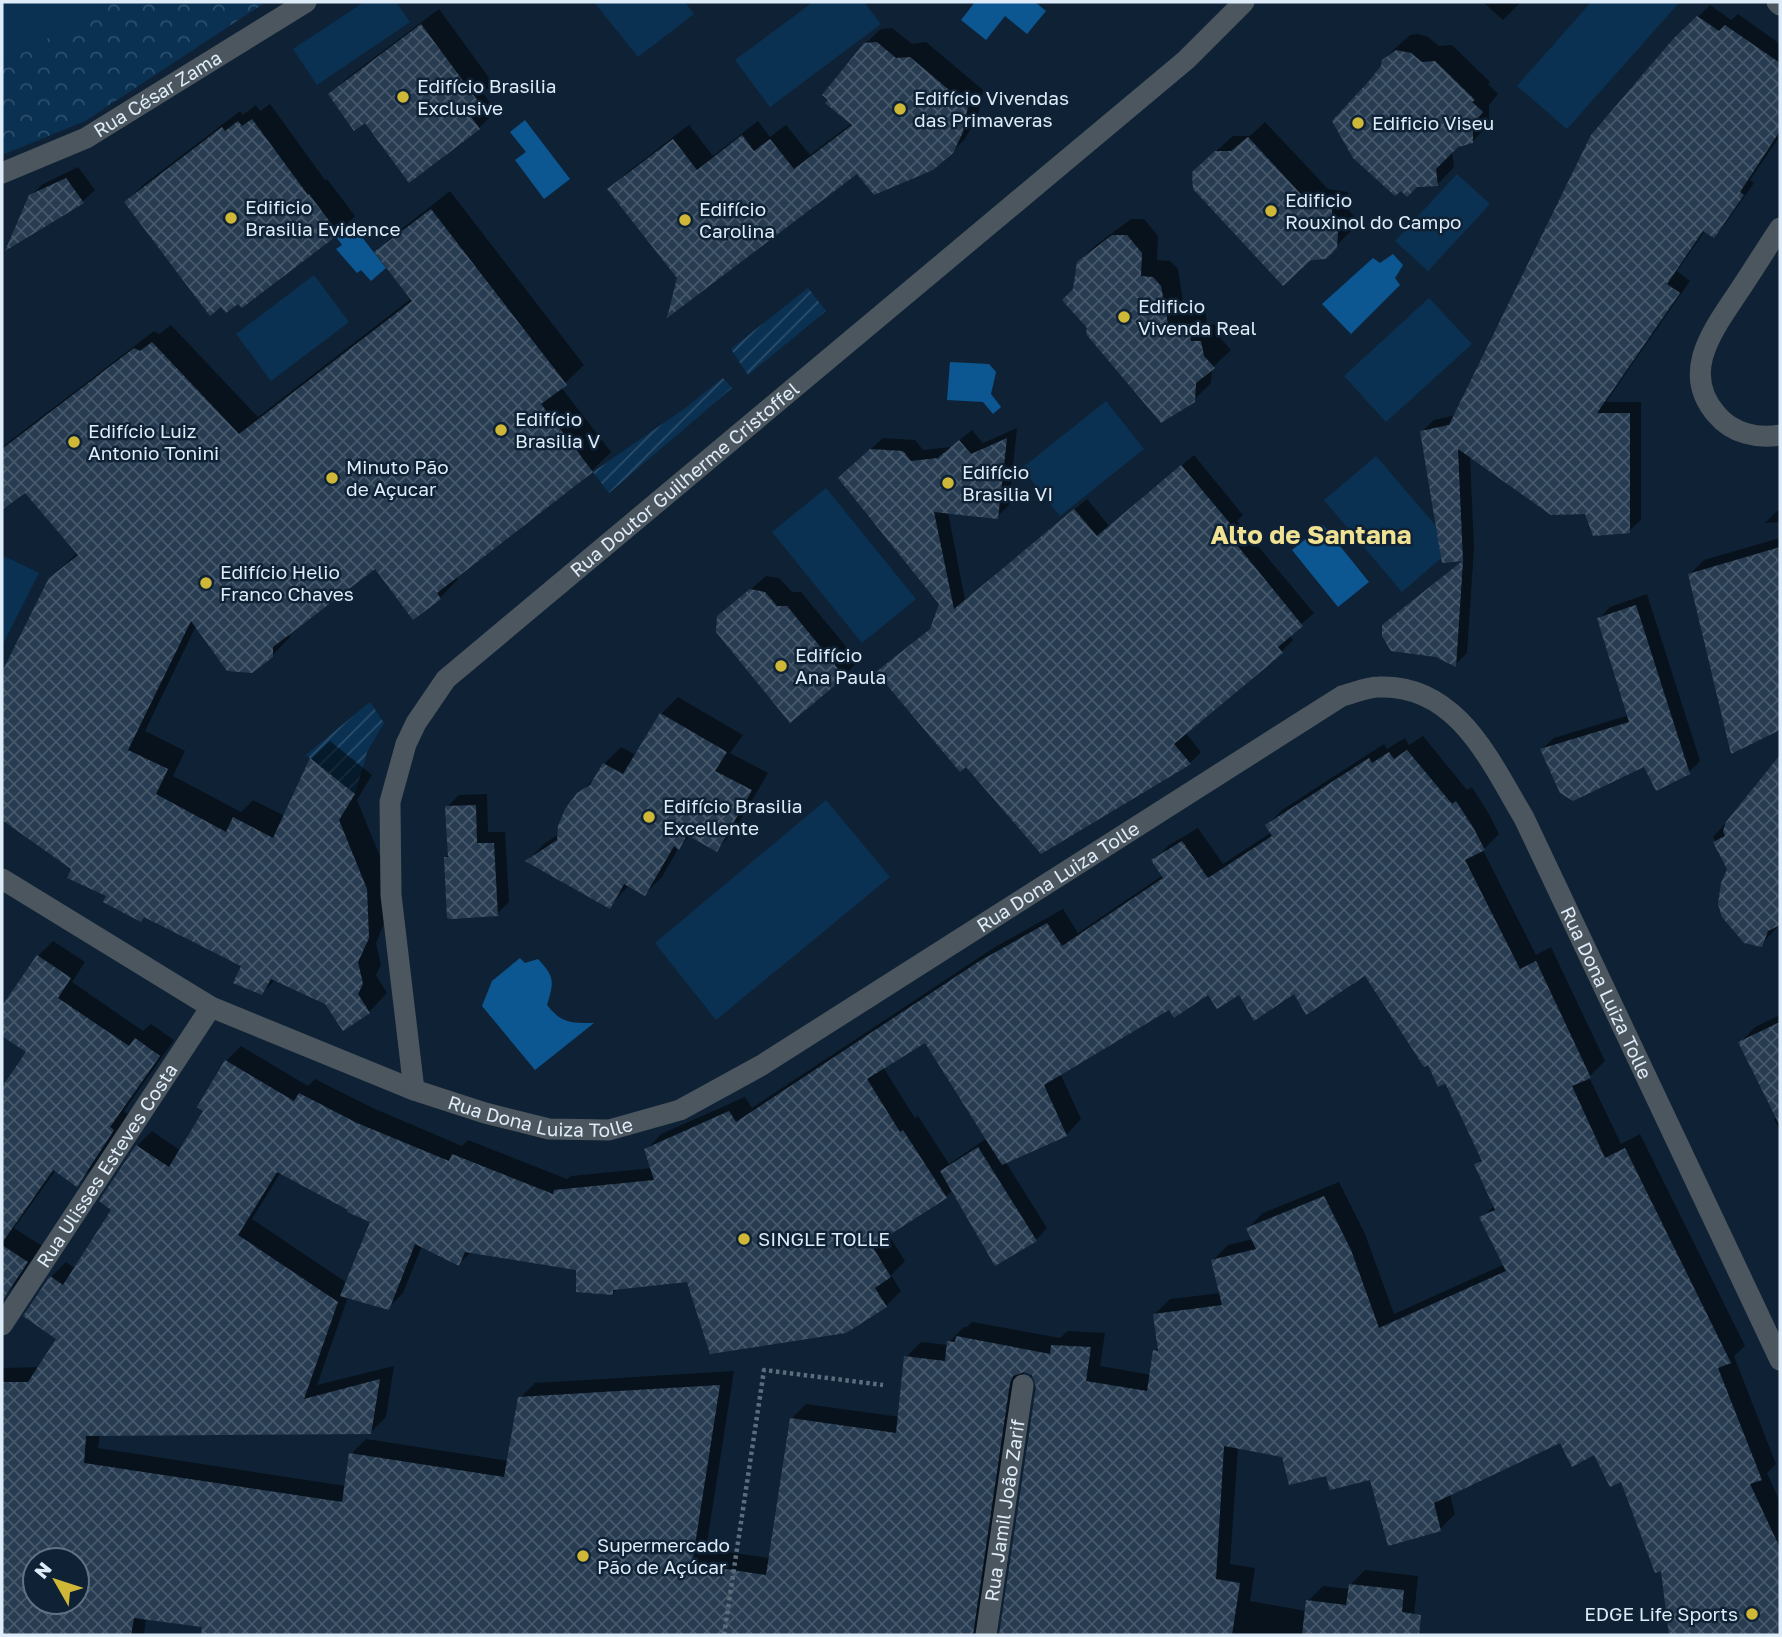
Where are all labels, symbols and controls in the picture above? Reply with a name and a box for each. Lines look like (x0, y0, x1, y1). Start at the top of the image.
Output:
street label: Rua César Zama (89, 45, 225, 142)
place label: Edifício Brasilia Exclusive (417, 74, 557, 119)
place label: Edifício Vivendas das Primaveras (914, 86, 1069, 131)
marker: Edifício Brasilia Exclusive (395, 89, 411, 105)
marker: Edifício Vivendas das Primaveras (892, 101, 908, 117)
place label: Edificio Viseu (1372, 111, 1494, 134)
marker: Edificio Viseu (1350, 115, 1366, 131)
place label: Edificio Rouxinol do Campo (1285, 188, 1461, 233)
place label: Edificio Brasilia Evidence (245, 195, 400, 240)
place label: Edifício Carolina (699, 197, 775, 242)
marker: Edificio Rouxinol do Campo (1263, 203, 1279, 219)
marker: Edificio Brasilia Evidence (223, 210, 239, 226)
marker: Edifício Carolina (677, 212, 693, 228)
place label: Edificio Vivenda Real (1138, 294, 1257, 339)
marker: Edificio Vivenda Real (1116, 309, 1132, 325)
street label: Rua Doutor Guilherme Cristoffel (565, 377, 803, 581)
place label: Edifício Brasilia V (515, 407, 601, 452)
place label: Edifício Luiz Antonio Tonini (88, 419, 219, 464)
marker: Edifício Brasilia V (493, 422, 509, 438)
marker: Edifício Luiz Antonio Tonini (66, 434, 82, 450)
place label: Minuto Pão de Açucar (346, 455, 449, 500)
place label: Edifício Brasilia VI (962, 460, 1053, 505)
marker: Minuto Pão de Açucar (324, 470, 340, 486)
marker: Edifício Brasilia VI (940, 475, 956, 491)
district label: Alto de Santana (1210, 519, 1412, 550)
place label: Edifício Helio Franco Chaves (220, 560, 354, 605)
marker: Edifício Helio Franco Chaves (198, 575, 214, 591)
place label: Edifício Ana Paula (795, 643, 886, 688)
marker: Edifício Ana Paula (773, 658, 789, 674)
place label: Edifício Brasilia Excellente (663, 794, 803, 839)
marker: Edifício Brasilia Excellente (641, 809, 657, 825)
street label: Rua Dona Luiza Tolle (972, 816, 1143, 937)
street label: Rua Dona Luiza Tolle (1556, 902, 1657, 1082)
street label: Rua Ulisses Esteves Costa (31, 1059, 182, 1271)
street label: Rua Dona Luiza Tolle (445, 1090, 635, 1141)
place label: SINGLE TOLLE (758, 1227, 890, 1250)
marker: SINGLE TOLLE (736, 1231, 752, 1247)
street label: Rua Jamil João Zarif (979, 1417, 1029, 1603)
place label: Supermercado Pão de Açúcar (597, 1533, 730, 1578)
north arrow (21, 1546, 91, 1616)
marker: Supermercado Pão de Açúcar (575, 1548, 591, 1564)
text: N (29, 1557, 56, 1583)
place label: EDGE Life Sports (1584, 1602, 1738, 1625)
marker: EDGE Life Sports (1744, 1606, 1760, 1622)

